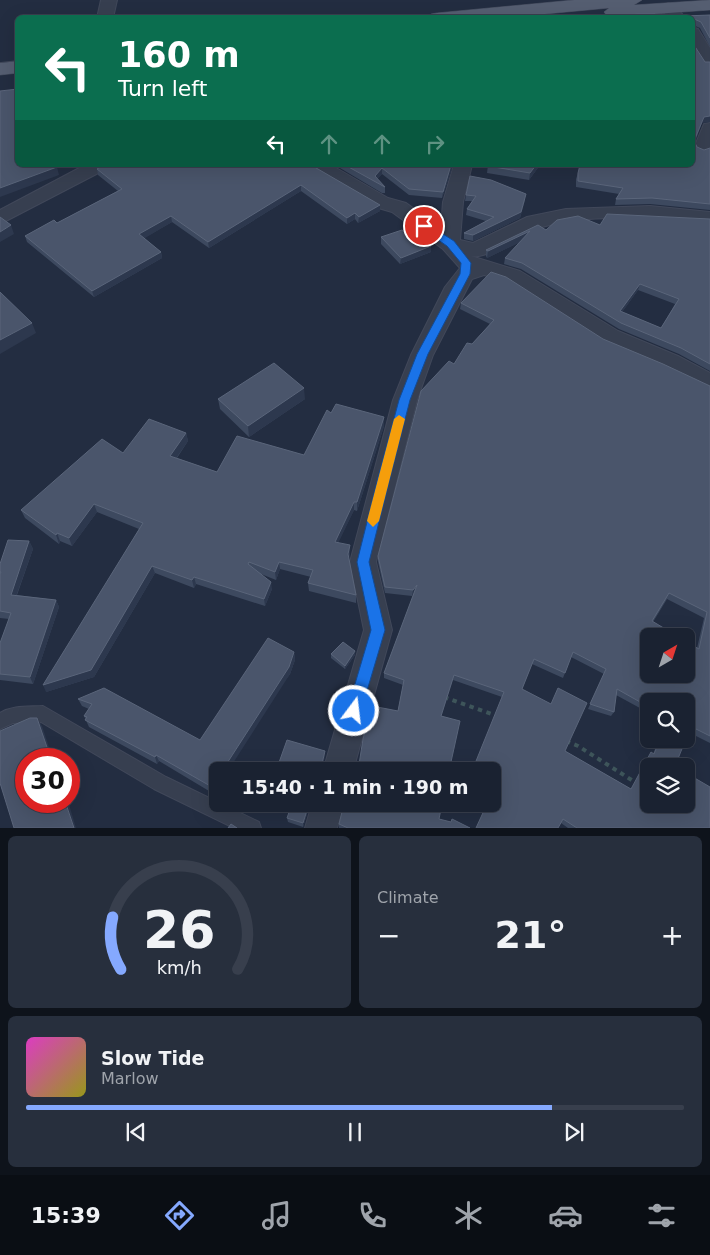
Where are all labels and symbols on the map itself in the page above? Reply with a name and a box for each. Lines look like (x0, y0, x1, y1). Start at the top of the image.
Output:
pin (403, 205, 445, 247)
north arrow (640, 628, 695, 682)
position arrow (327, 684, 379, 736)
speed limit sign: 30 (15, 748, 80, 813)

